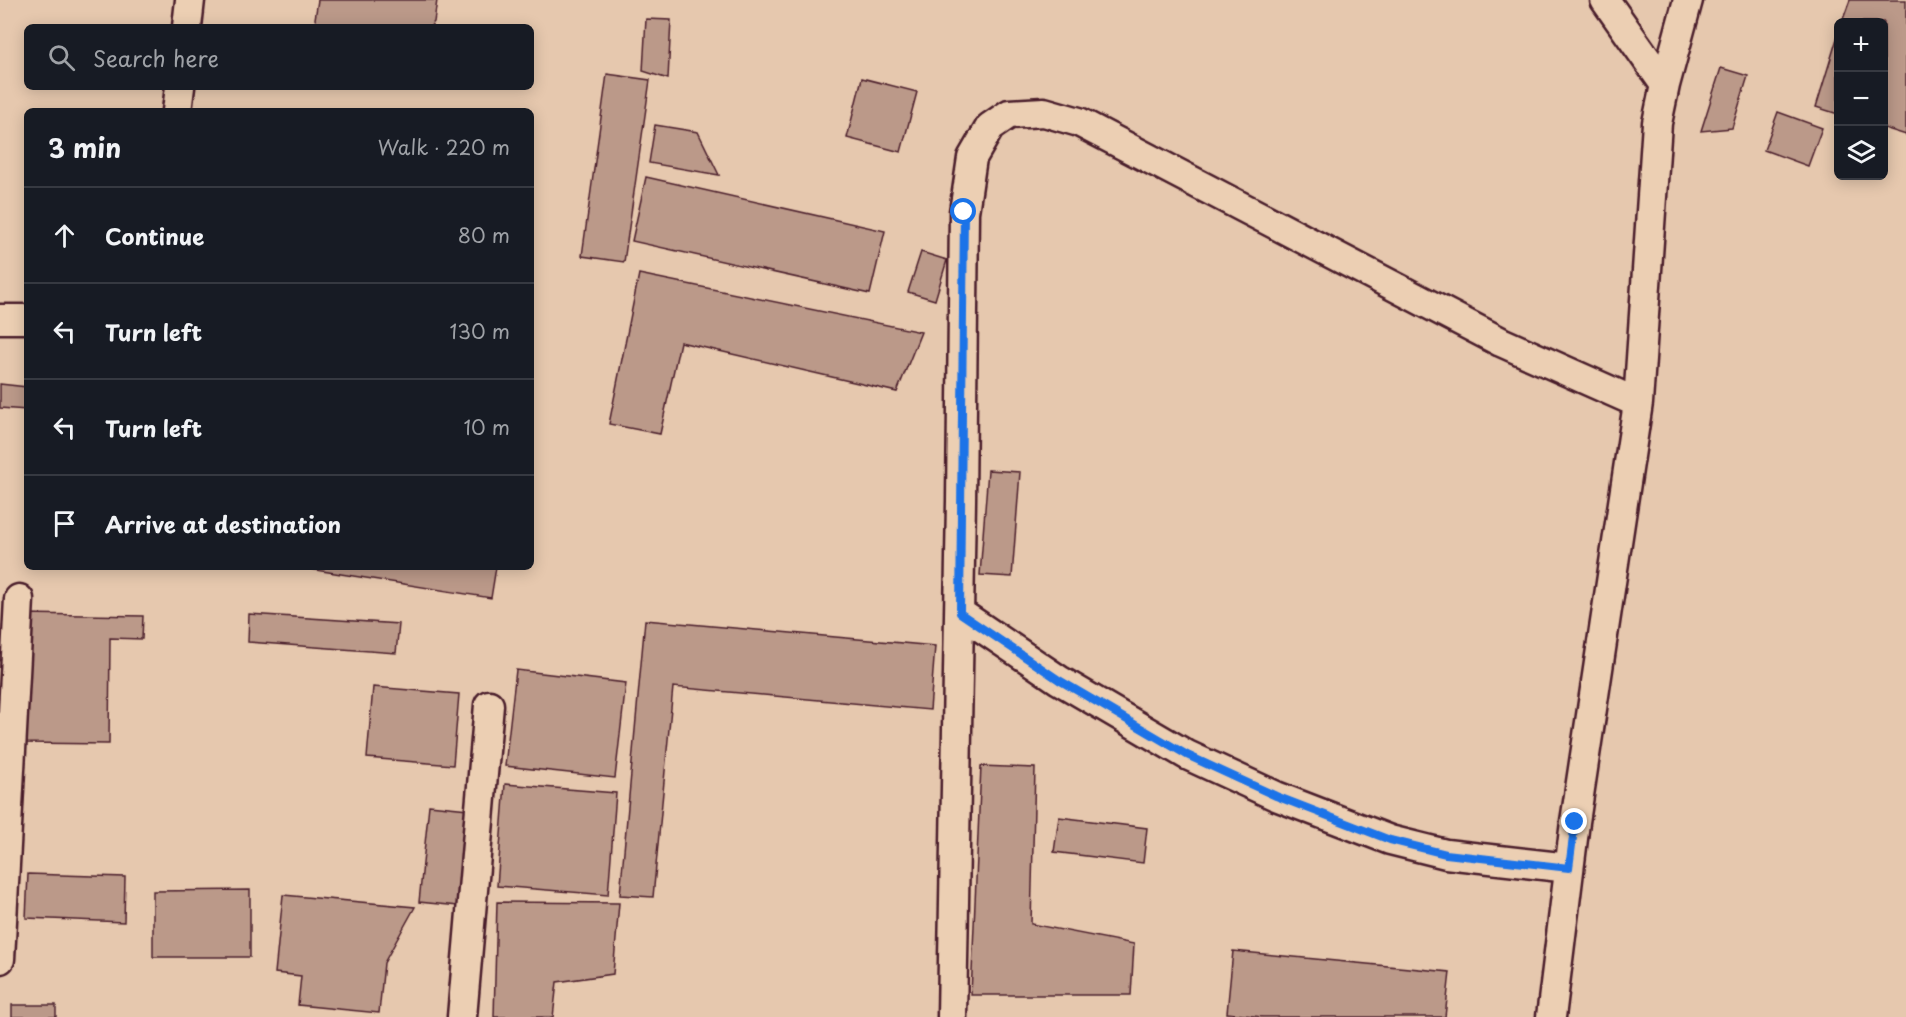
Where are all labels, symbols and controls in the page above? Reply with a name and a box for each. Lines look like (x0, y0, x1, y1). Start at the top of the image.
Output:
map controls (1834, 18, 1888, 180)
button: + (1834, 18, 1888, 72)
search box (24, 24, 534, 90)
icon: search (45, 41, 78, 74)
text: Search here (93, 41, 219, 74)
button: − (1834, 72, 1888, 126)
button: layers (1834, 126, 1888, 180)
text: 3 min (48, 128, 121, 167)
text: Walk · 220 m (378, 132, 510, 162)
route start (950, 198, 976, 224)
icon: ahead (48, 219, 81, 252)
text: Continue (105, 219, 204, 252)
text: 80 m (458, 220, 510, 250)
icon: left (48, 315, 81, 348)
text: Turn left (105, 315, 202, 348)
text: 130 m (450, 316, 510, 346)
icon: left (48, 411, 81, 444)
text: Turn left (105, 411, 202, 444)
text: 10 m (463, 412, 510, 442)
icon: arrive (48, 507, 81, 540)
text: Arrive at destination (105, 507, 341, 540)
route end (1561, 808, 1587, 834)

